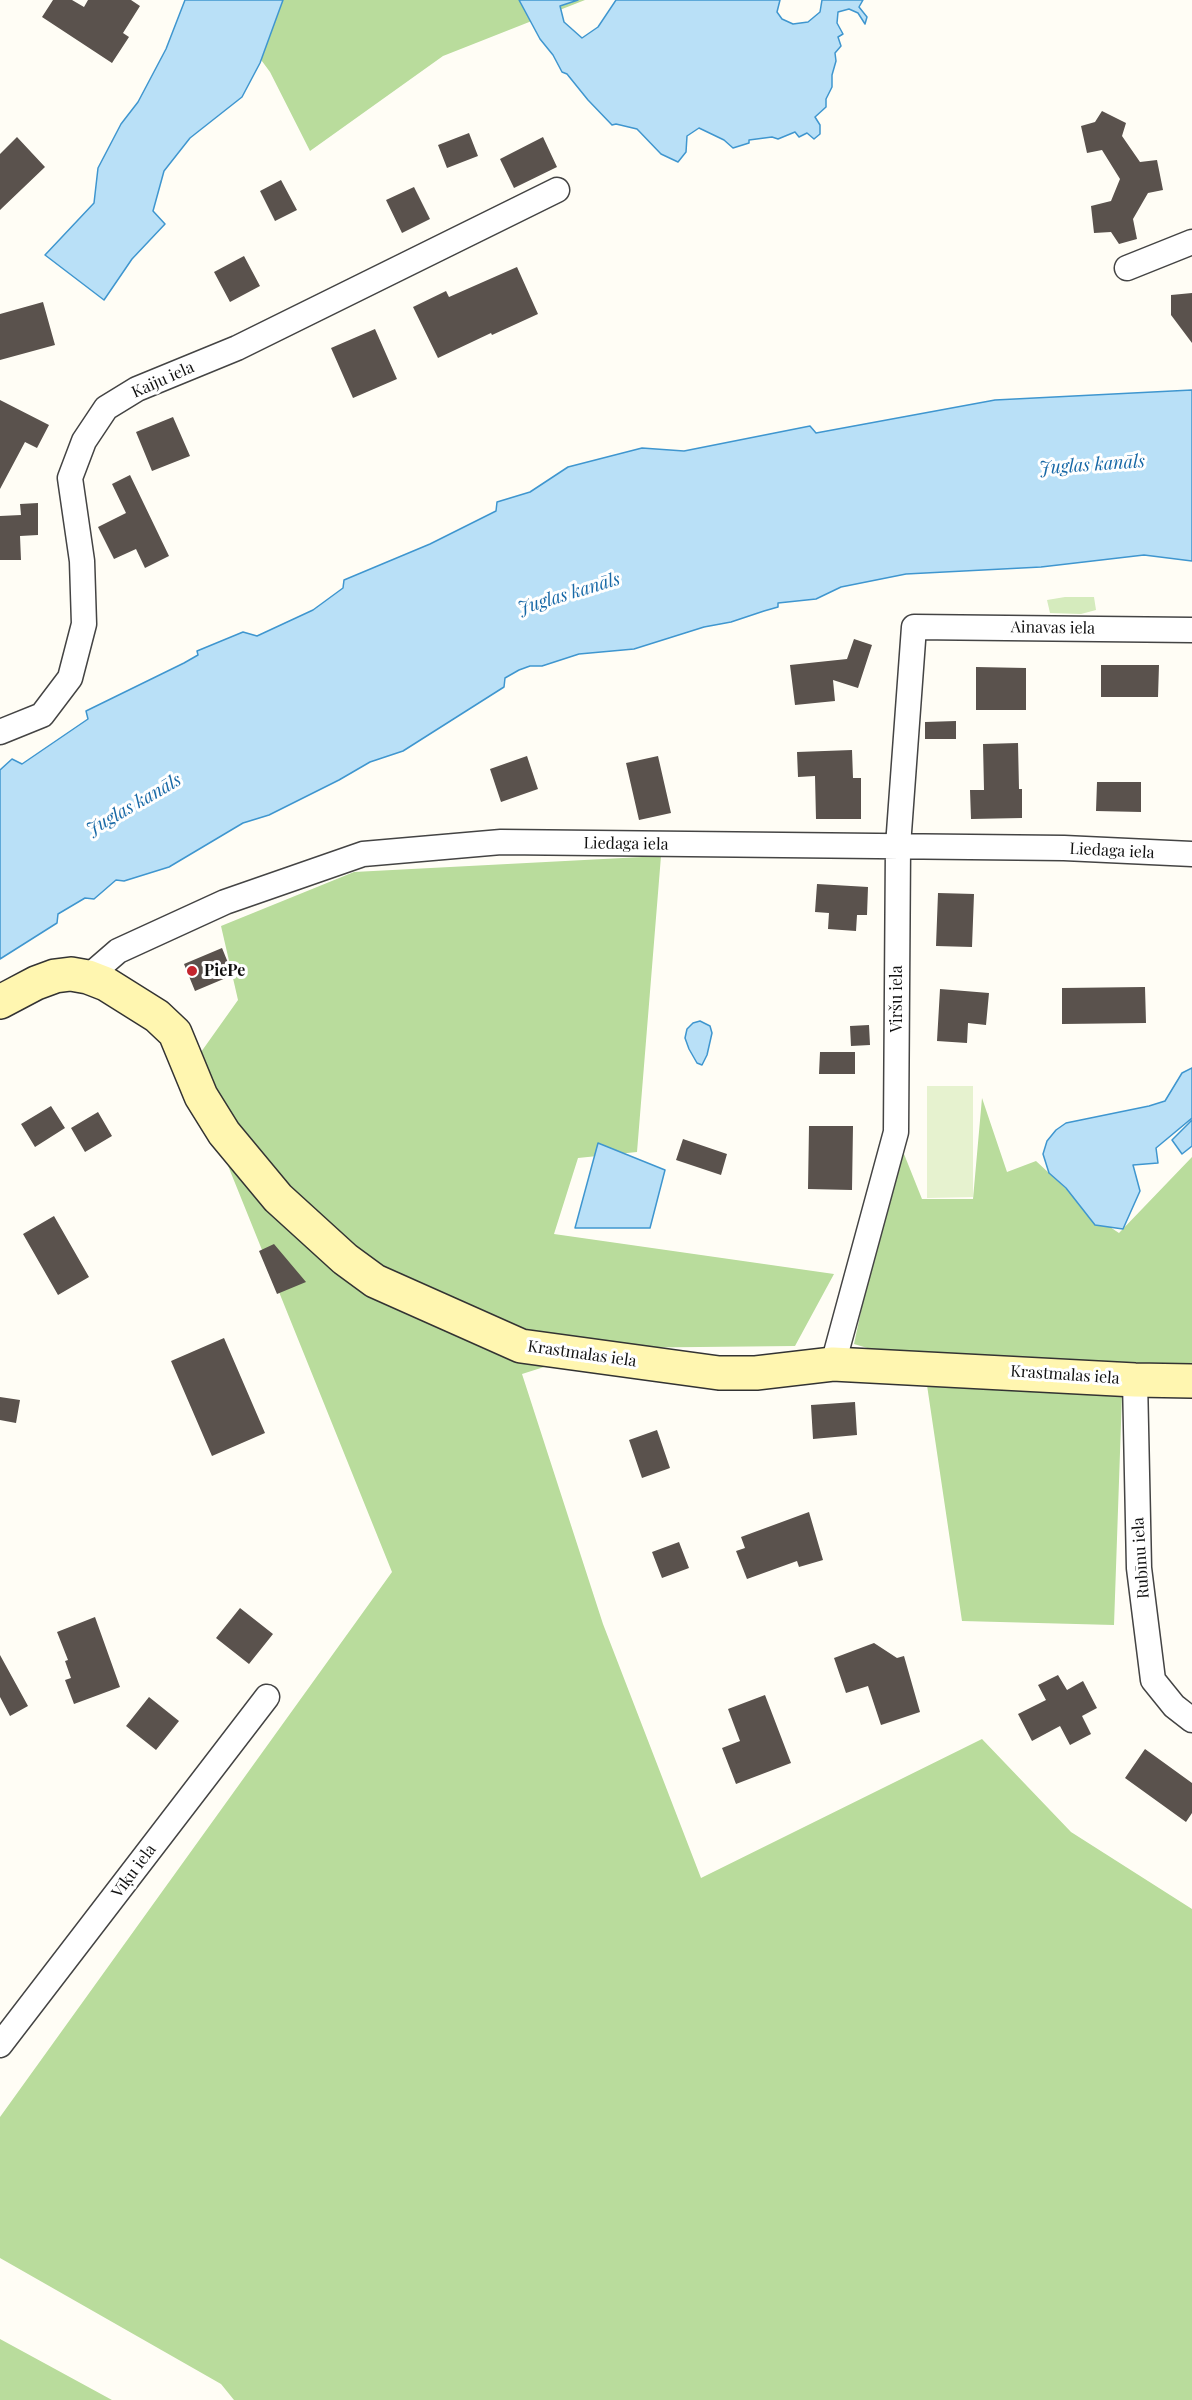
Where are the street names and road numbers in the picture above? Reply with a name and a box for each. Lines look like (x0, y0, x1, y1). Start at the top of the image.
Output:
street label: Kaiju iela (129, 358, 197, 402)
street label: Ainavas iela (1011, 618, 1095, 638)
street label: Liedaga iela (583, 834, 669, 854)
street label: Liedaga iela (1069, 839, 1155, 863)
street label: Viršu iela (887, 965, 907, 1033)
street label: Krastmalas iela (526, 1337, 638, 1371)
street label: Krastmalas iela (1010, 1362, 1120, 1388)
street label: Rubīnu iela (1129, 1517, 1153, 1599)
street label: Vīķu iela (108, 1841, 160, 1901)

